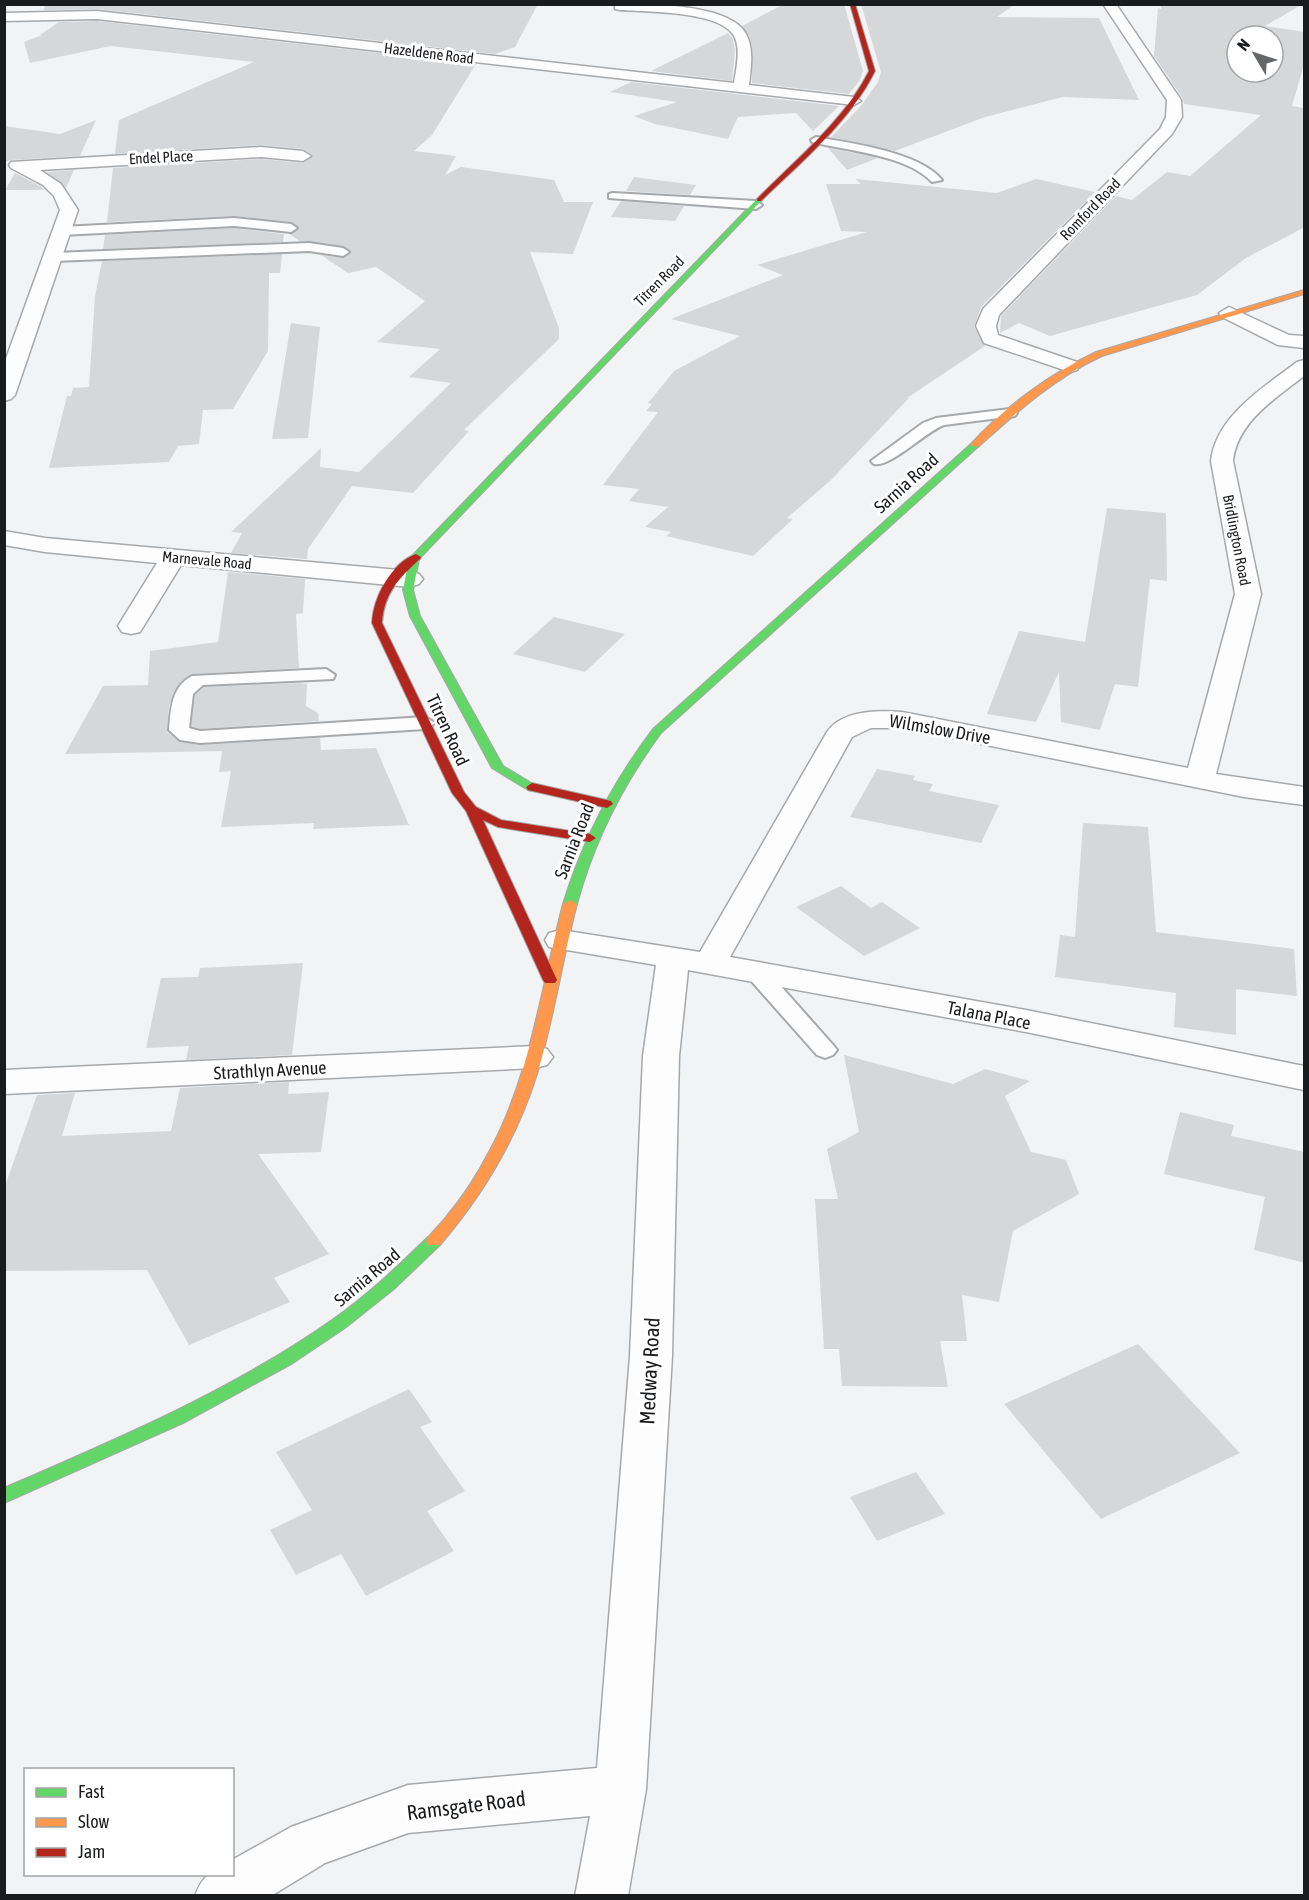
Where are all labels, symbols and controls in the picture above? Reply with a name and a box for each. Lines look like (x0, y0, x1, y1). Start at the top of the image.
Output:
north arrow (1225, 24, 1285, 84)
text: N (1233, 35, 1253, 54)
street label: Hazeldene Road (383, 39, 475, 67)
street label: Endel Place (128, 147, 194, 167)
street label: Romford Road (1057, 175, 1123, 243)
street label: Titren Road (631, 253, 687, 309)
street label: Sarnia Road (870, 449, 942, 517)
street label: Bridlington Road (1220, 493, 1254, 587)
street label: Marnevale Road (162, 548, 252, 572)
street label: Titren Road (422, 691, 474, 769)
street label: Wilmslow Drive (888, 710, 992, 748)
street label: Sarnia Road (550, 800, 598, 882)
street label: Talana Place (946, 997, 1032, 1033)
street label: Strathlyn Avenue (213, 1057, 327, 1083)
street label: Sarnia Road (330, 1243, 404, 1311)
street label: Medway Road (634, 1317, 664, 1425)
legend (24, 1768, 234, 1876)
text: Fast (78, 1781, 105, 1802)
street label: Ramsgate Road (405, 1786, 527, 1824)
text: Slow (78, 1811, 109, 1832)
text: Jam (78, 1841, 105, 1862)

